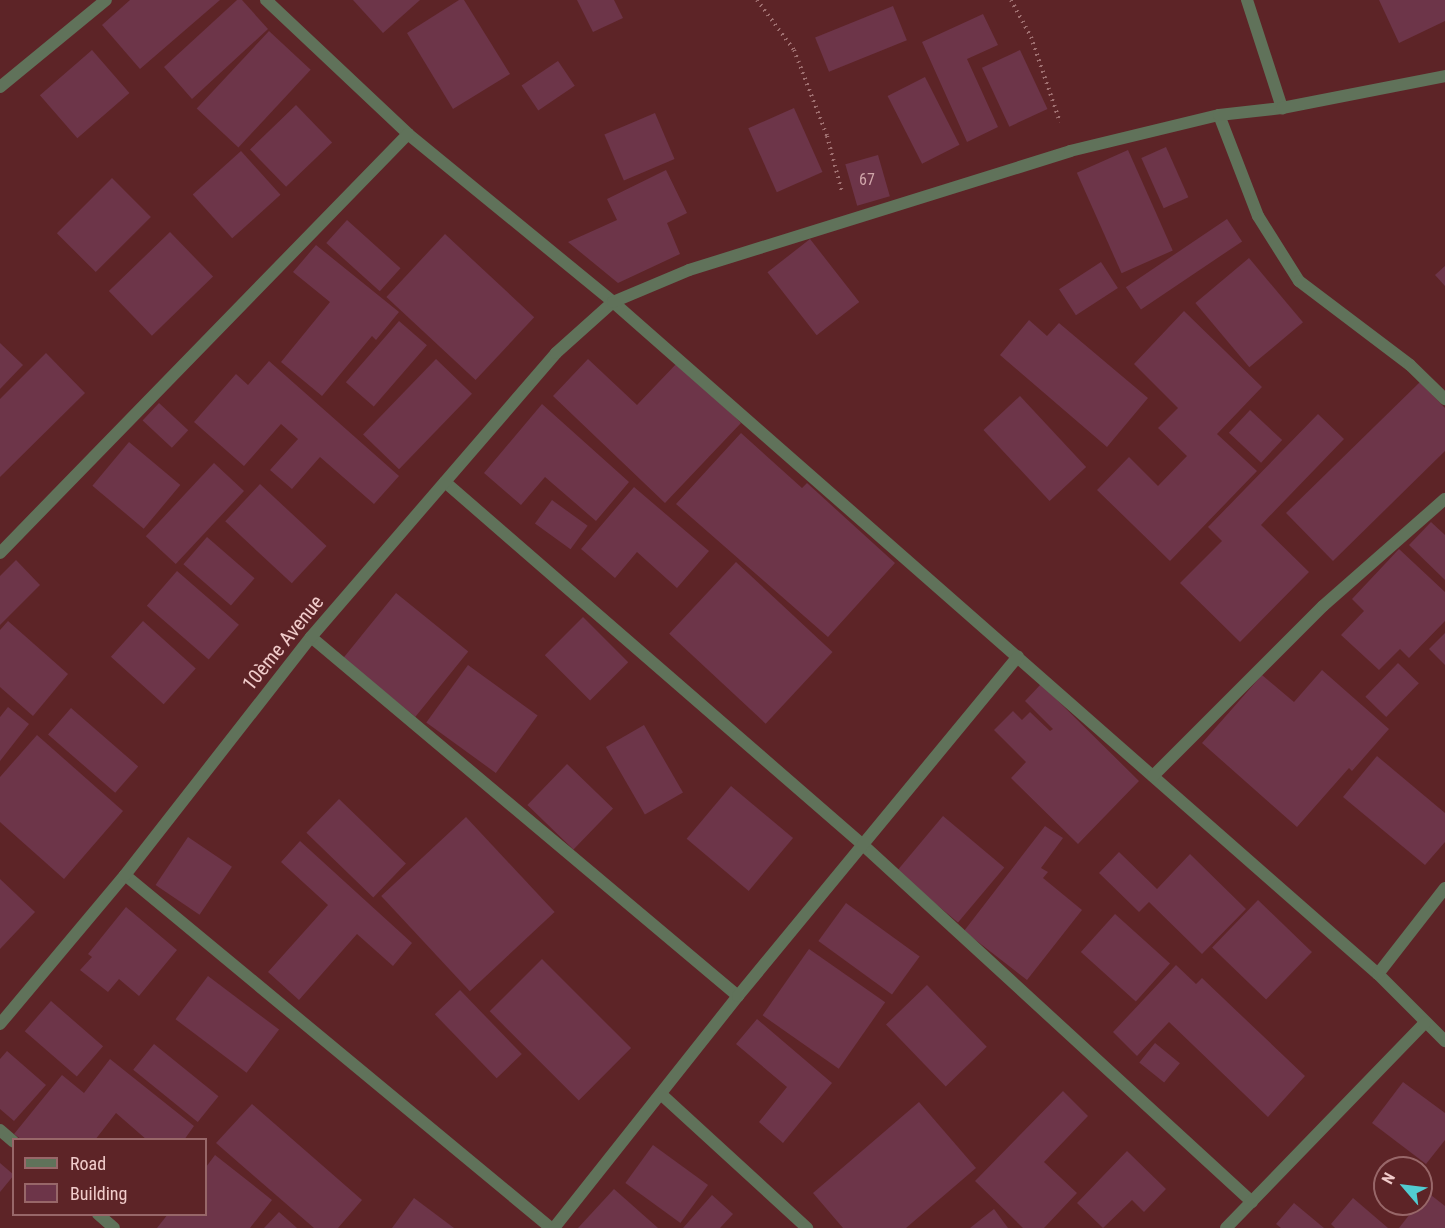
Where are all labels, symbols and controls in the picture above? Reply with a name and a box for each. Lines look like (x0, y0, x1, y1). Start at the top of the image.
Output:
house number: 67 (859, 170, 875, 190)
street label: 10ème Avenue (237, 590, 329, 696)
legend (12, 1138, 207, 1216)
text: Road (70, 1153, 106, 1174)
north arrow (1373, 1156, 1433, 1216)
text: N (1378, 1169, 1399, 1187)
text: Building (70, 1183, 127, 1204)

